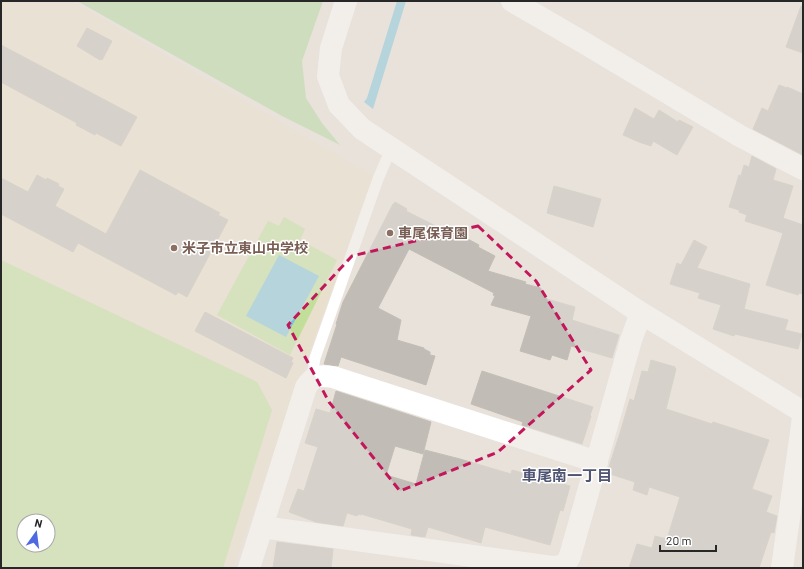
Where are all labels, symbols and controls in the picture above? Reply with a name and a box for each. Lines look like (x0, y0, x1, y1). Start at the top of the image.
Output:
place label: 車尾保育園 (398, 224, 468, 241)
marker: 車尾保育園 (385, 228, 395, 238)
place label: 米子市立東山中学校 (182, 239, 308, 256)
marker: 米子市立東山中学校 (169, 243, 179, 253)
district label: 車尾南一丁目 (522, 466, 612, 484)
north arrow (16, 513, 56, 553)
text: N (33, 516, 44, 530)
scale bar (660, 527, 716, 553)
text: 20 m (666, 533, 692, 547)

